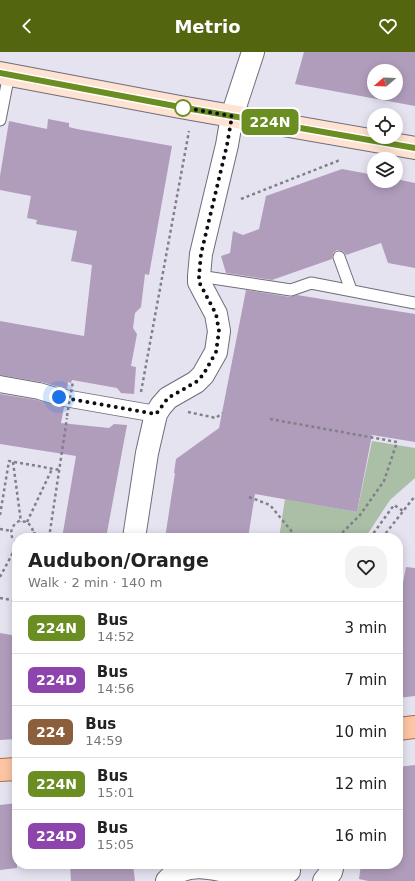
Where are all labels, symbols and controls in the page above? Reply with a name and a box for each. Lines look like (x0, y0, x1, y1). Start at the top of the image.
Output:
icon: back (16, 15, 38, 37)
icon: heart (377, 15, 399, 37)
text: Metrio (174, 16, 241, 37)
north arrow (367, 64, 403, 100)
map controls (367, 64, 403, 188)
unlabelled marker (174, 99, 192, 117)
button: locate (367, 108, 403, 144)
line badge: 224N (242, 109, 298, 135)
text: 224N (250, 114, 290, 130)
button: layers (367, 152, 403, 188)
your location (49, 387, 69, 407)
button: heart (345, 546, 387, 588)
text: Audubon/Orange (28, 549, 209, 571)
text: Walk · 2 min · 140 m (28, 575, 162, 590)
text: Bus (97, 611, 128, 629)
text: 3 min (344, 619, 387, 637)
text: 224N (36, 620, 77, 636)
text: 14:52 (97, 629, 134, 644)
text: Bus (97, 663, 128, 681)
text: 7 min (344, 671, 387, 689)
text: 224D (36, 672, 77, 688)
text: 14:56 (97, 681, 134, 696)
text: Bus (85, 715, 116, 733)
text: 10 min (335, 723, 387, 741)
text: 224 (36, 724, 65, 740)
text: 14:59 (85, 733, 123, 748)
text: Bus (97, 767, 128, 785)
text: 12 min (335, 775, 387, 793)
text: 224N (36, 776, 77, 792)
text: 15:01 (97, 785, 134, 800)
text: Bus (97, 819, 128, 837)
text: 16 min (335, 827, 387, 845)
text: 224D (36, 828, 77, 844)
text: 15:05 (97, 837, 134, 852)

